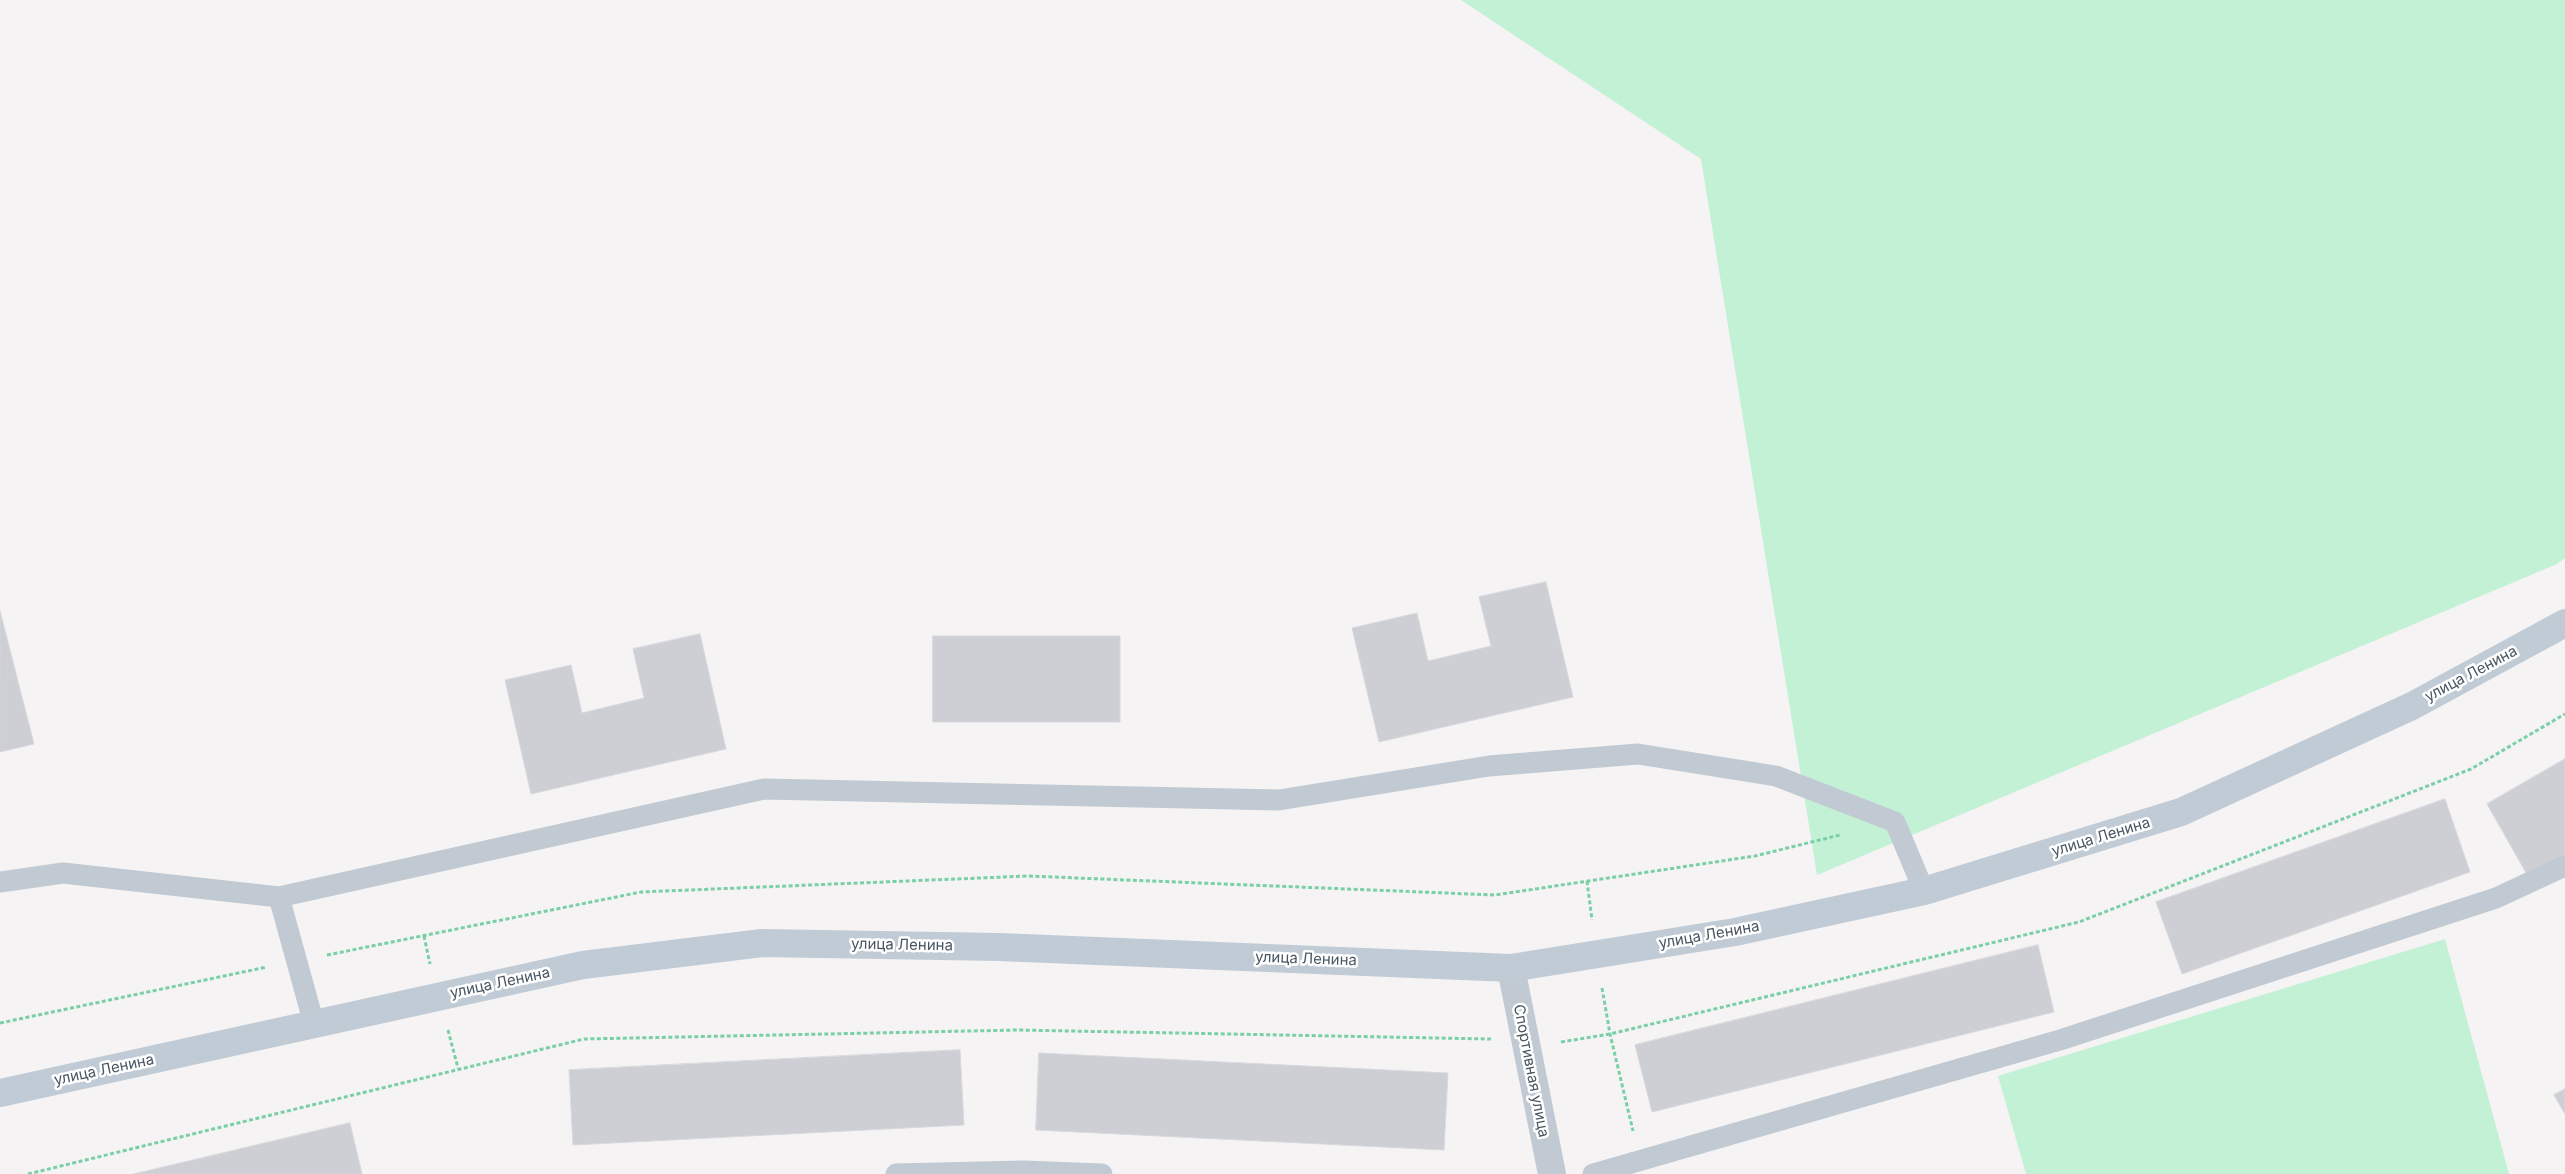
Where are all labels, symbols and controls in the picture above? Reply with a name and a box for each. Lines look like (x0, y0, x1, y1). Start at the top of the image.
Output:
street label: улица Ленина (2422, 642, 2520, 706)
street label: улица Ленина (2050, 814, 2152, 860)
street label: улица Ленина (1657, 917, 1761, 953)
street label: улица Ленина (851, 935, 953, 955)
street label: улица Ленина (1255, 948, 1357, 970)
street label: улица Ленина (448, 964, 552, 1002)
street label: Спортивная улица (1509, 1003, 1553, 1139)
street label: улица Ленина (52, 1051, 156, 1089)

